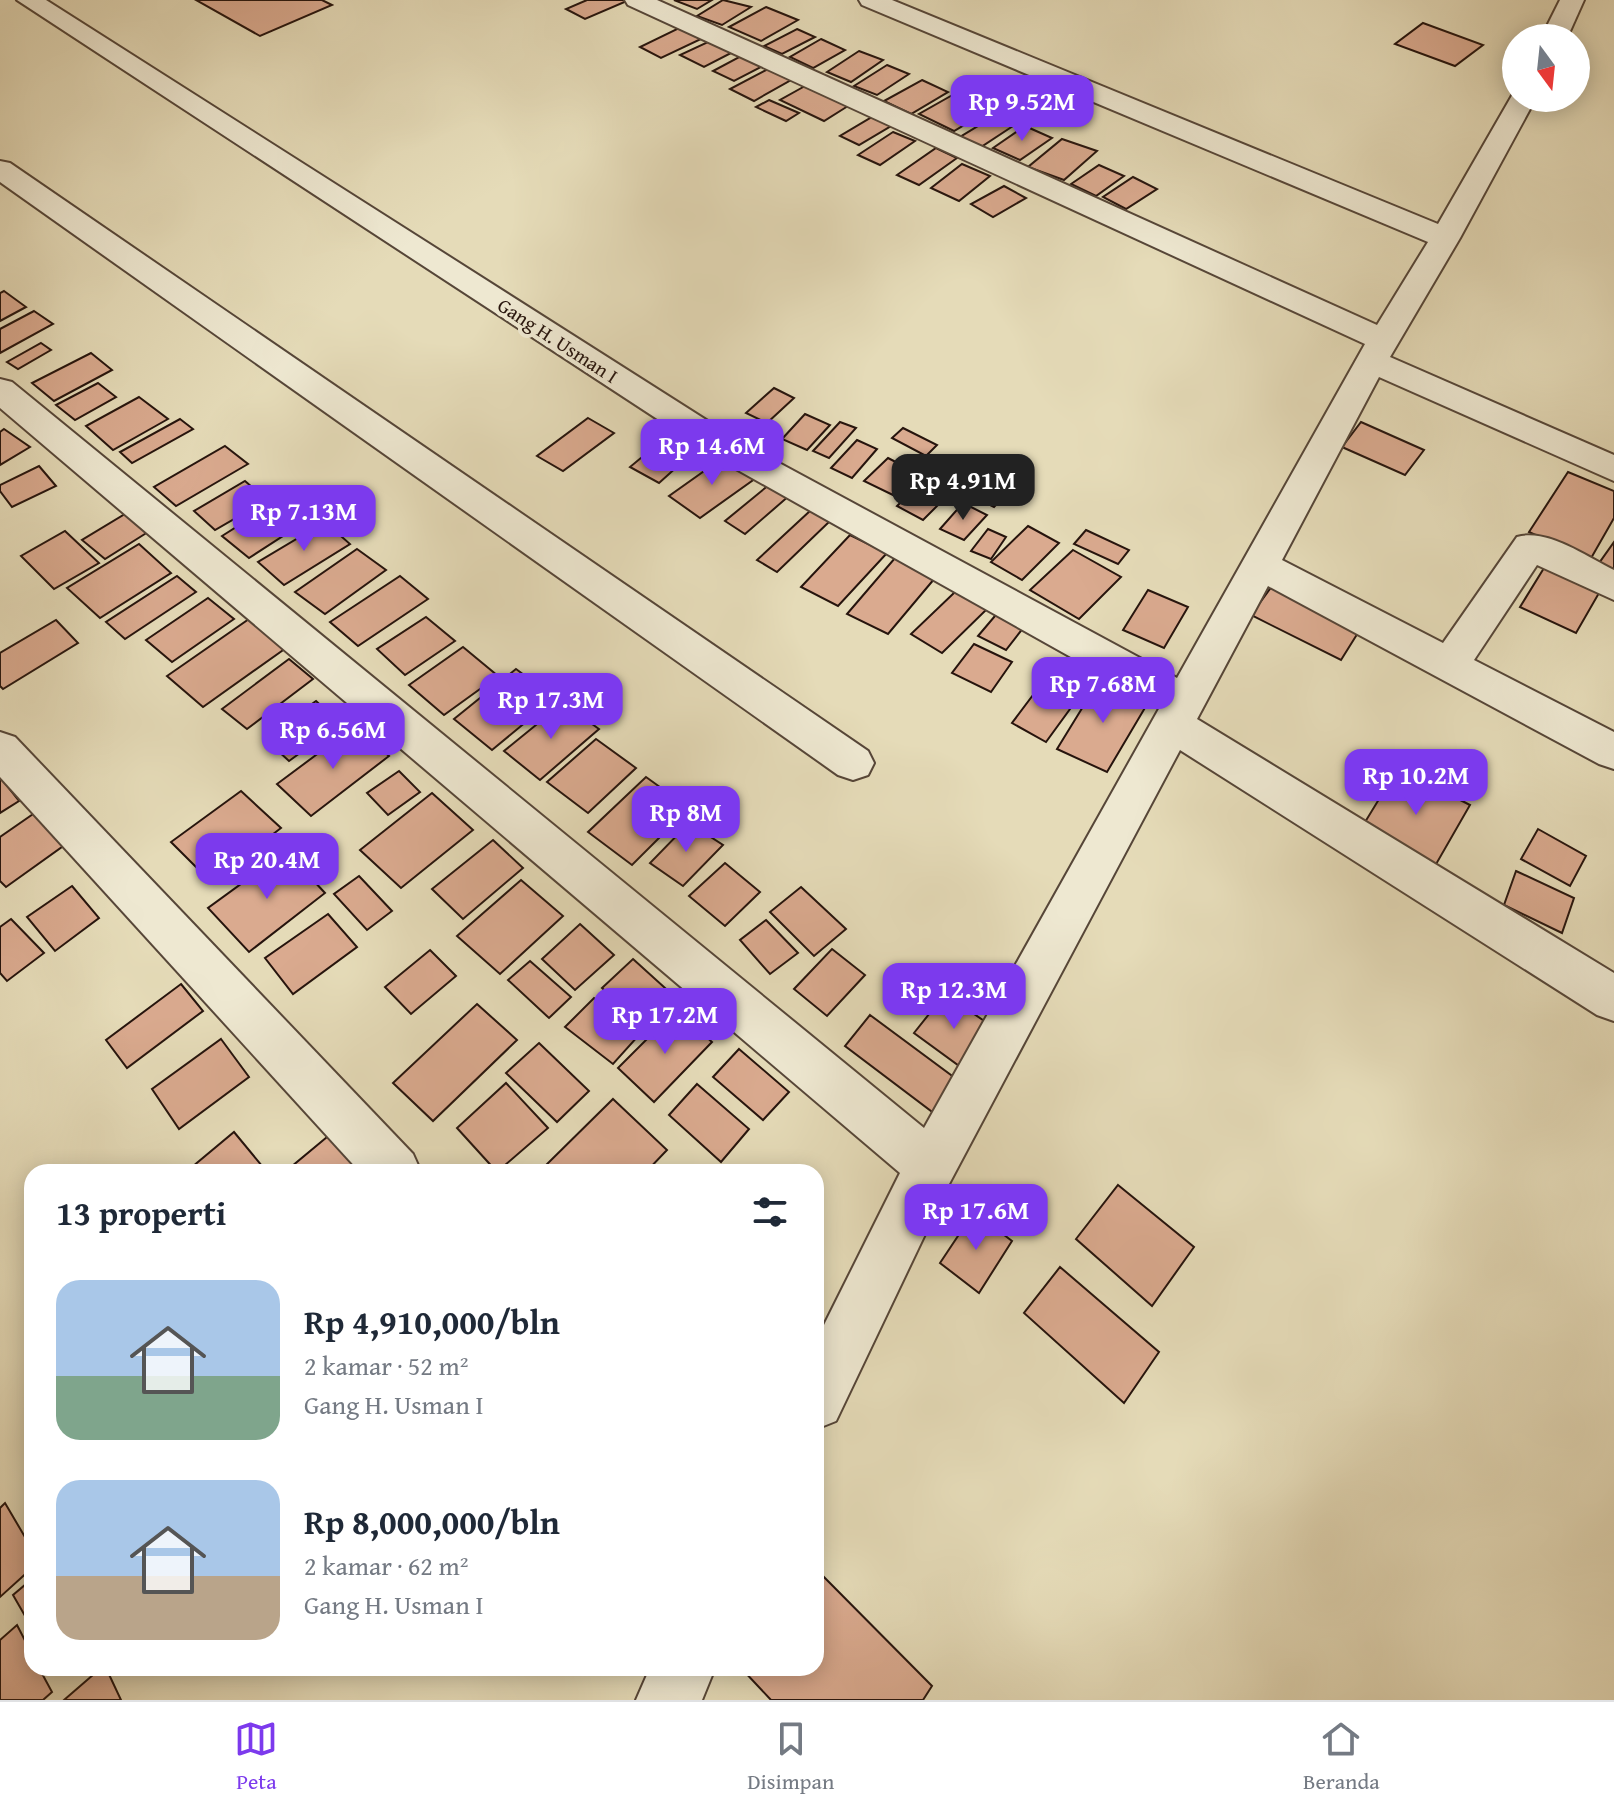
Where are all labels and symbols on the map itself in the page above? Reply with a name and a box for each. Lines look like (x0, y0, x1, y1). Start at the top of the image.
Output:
north arrow (1502, 24, 1590, 112)
pin: Rp 9.52M (939, 75, 1105, 143)
street label: Gang H. Usman I (492, 290, 624, 390)
pin: Rp 14.6M (629, 419, 795, 487)
pin: Rp 4.91M (880, 454, 1046, 522)
pin: Rp 7.13M (221, 485, 387, 553)
pin: Rp 7.68M (1020, 657, 1186, 725)
pin: Rp 17.3M (468, 673, 634, 741)
pin: Rp 6.56M (250, 703, 416, 771)
pin: Rp 10.2M (1333, 749, 1499, 817)
pin: Rp 8M (630, 786, 742, 854)
pin: Rp 20.4M (184, 833, 350, 901)
pin: Rp 12.3M (871, 963, 1037, 1031)
pin: Rp 17.2M (582, 988, 748, 1056)
pin: Rp 17.6M (893, 1184, 1059, 1252)

